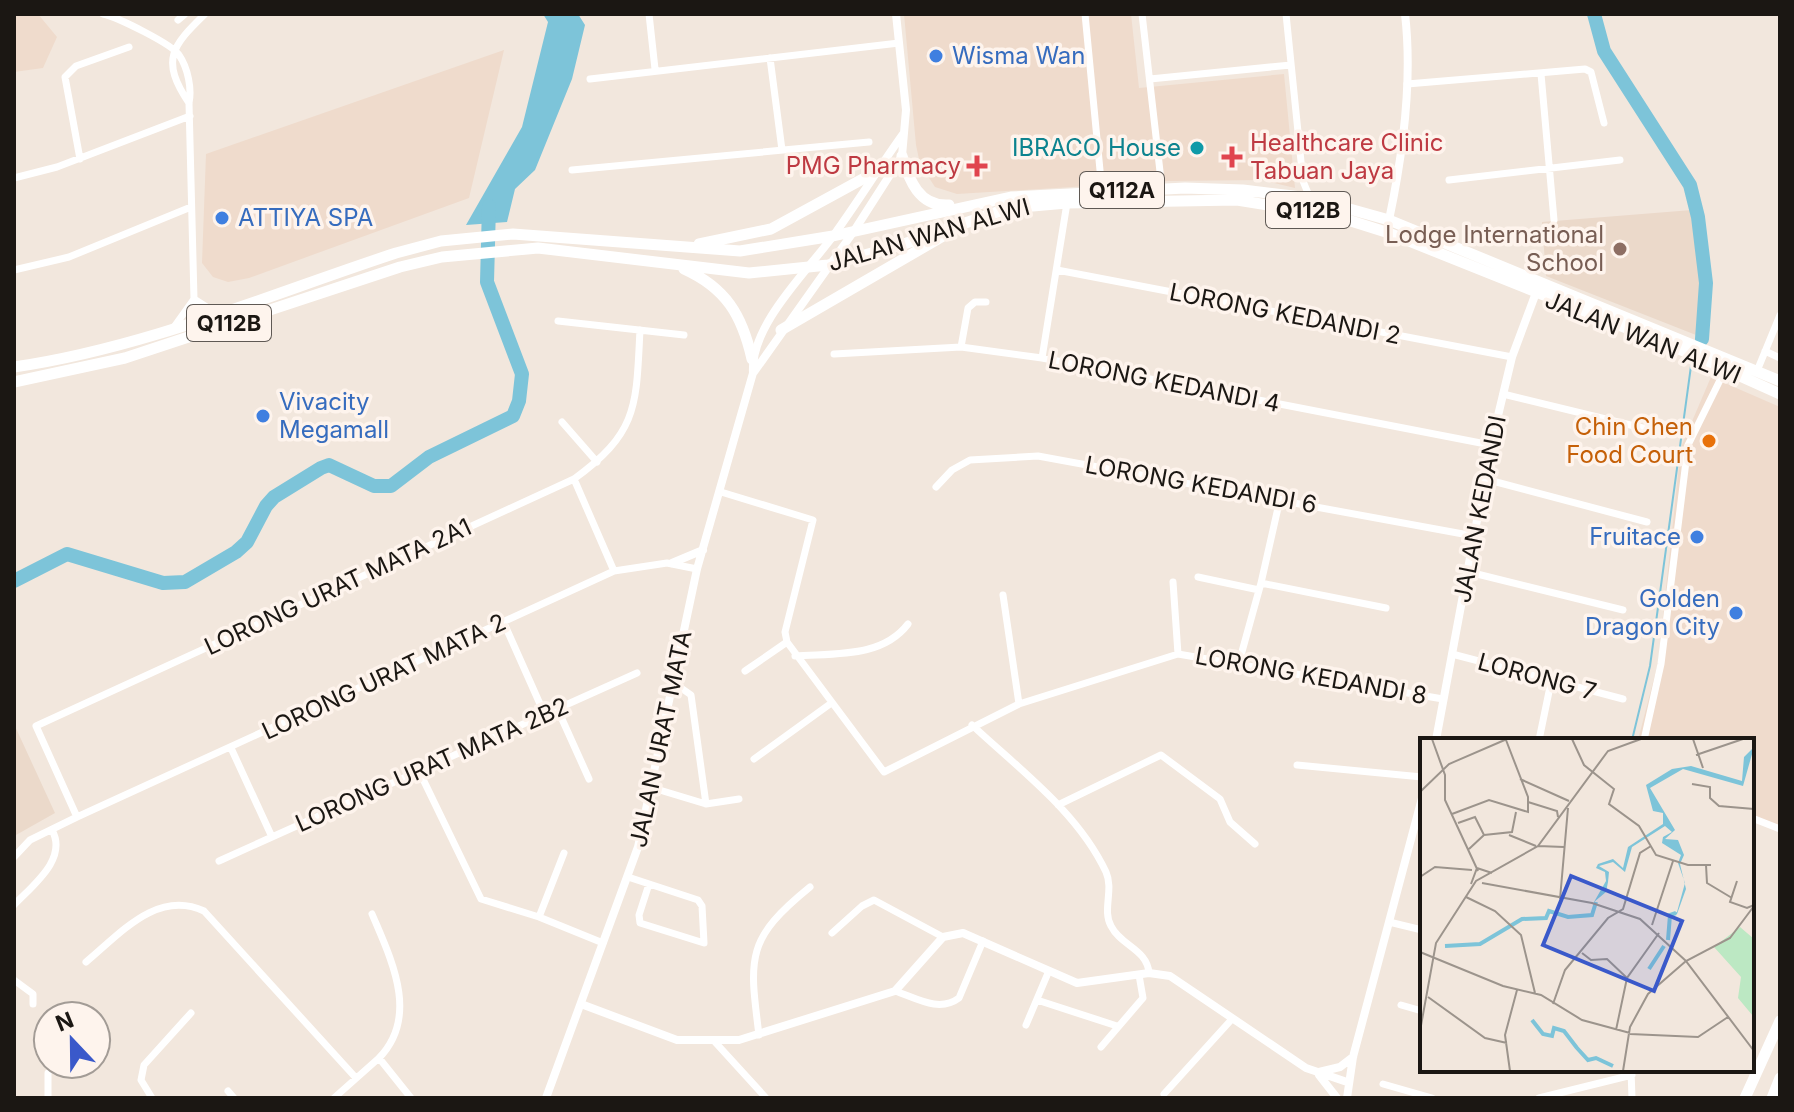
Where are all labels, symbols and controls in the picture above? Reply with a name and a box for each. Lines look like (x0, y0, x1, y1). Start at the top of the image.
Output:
place label: Wisma Wan (952, 41, 1085, 70)
marker: Wisma Wan (927, 47, 945, 65)
place label: Healthcare Clinic Tabuan Jaya (1250, 128, 1443, 185)
place label: IBRACO House (1012, 133, 1181, 162)
marker: IBRACO House (1188, 139, 1206, 157)
marker: Healthcare Clinic Tabuan Jaya (1221, 146, 1243, 168)
place label: PMG Pharmacy (786, 151, 961, 180)
marker: PMG Pharmacy (968, 157, 986, 175)
road number: Q112A (1080, 172, 1164, 208)
street label: JALAN WAN ALWI (825, 192, 1033, 277)
road number: Q112B (1266, 192, 1350, 228)
place label: ATTIYA SPA (238, 203, 373, 232)
marker: ATTIYA SPA (213, 209, 231, 227)
place label: Lodge International School (1385, 220, 1604, 277)
marker: Lodge International School (1611, 240, 1629, 258)
street label: LORONG KEDANDI 2 (1167, 277, 1403, 350)
street label: JALAN WAN ALWI (1541, 285, 1745, 390)
road number: Q112B (187, 305, 271, 341)
street label: LORONG KEDANDI 4 (1046, 345, 1282, 418)
place label: Vivacity Megamall (279, 387, 389, 444)
marker: Vivacity Megamall (254, 407, 272, 425)
place label: Chin Chen Food Court (1566, 412, 1693, 469)
street label: JALAN KEDANDI (1447, 413, 1512, 605)
marker: Chin Chen Food Court (1700, 432, 1718, 450)
street label: LORONG KEDANDI 6 (1083, 450, 1319, 519)
street label: LORONG URAT MATA 2A1 (200, 512, 476, 661)
place label: Fruitace (1589, 522, 1681, 551)
marker: Fruitace (1688, 528, 1706, 546)
place label: Golden Dragon City (1585, 584, 1720, 641)
marker: Golden Dragon City (1727, 604, 1745, 622)
street label: LORONG URAT MATA 2 (257, 607, 510, 746)
street label: JALAN URAT MATA (623, 628, 698, 850)
street label: LORONG KEDANDI 8 (1193, 641, 1429, 710)
street label: LORONG 7 (1475, 647, 1599, 706)
street label: LORONG URAT MATA 2B2 (291, 691, 573, 838)
inset map (1420, 738, 1754, 1072)
north arrow (32, 1000, 112, 1080)
text: N (52, 1006, 77, 1037)

